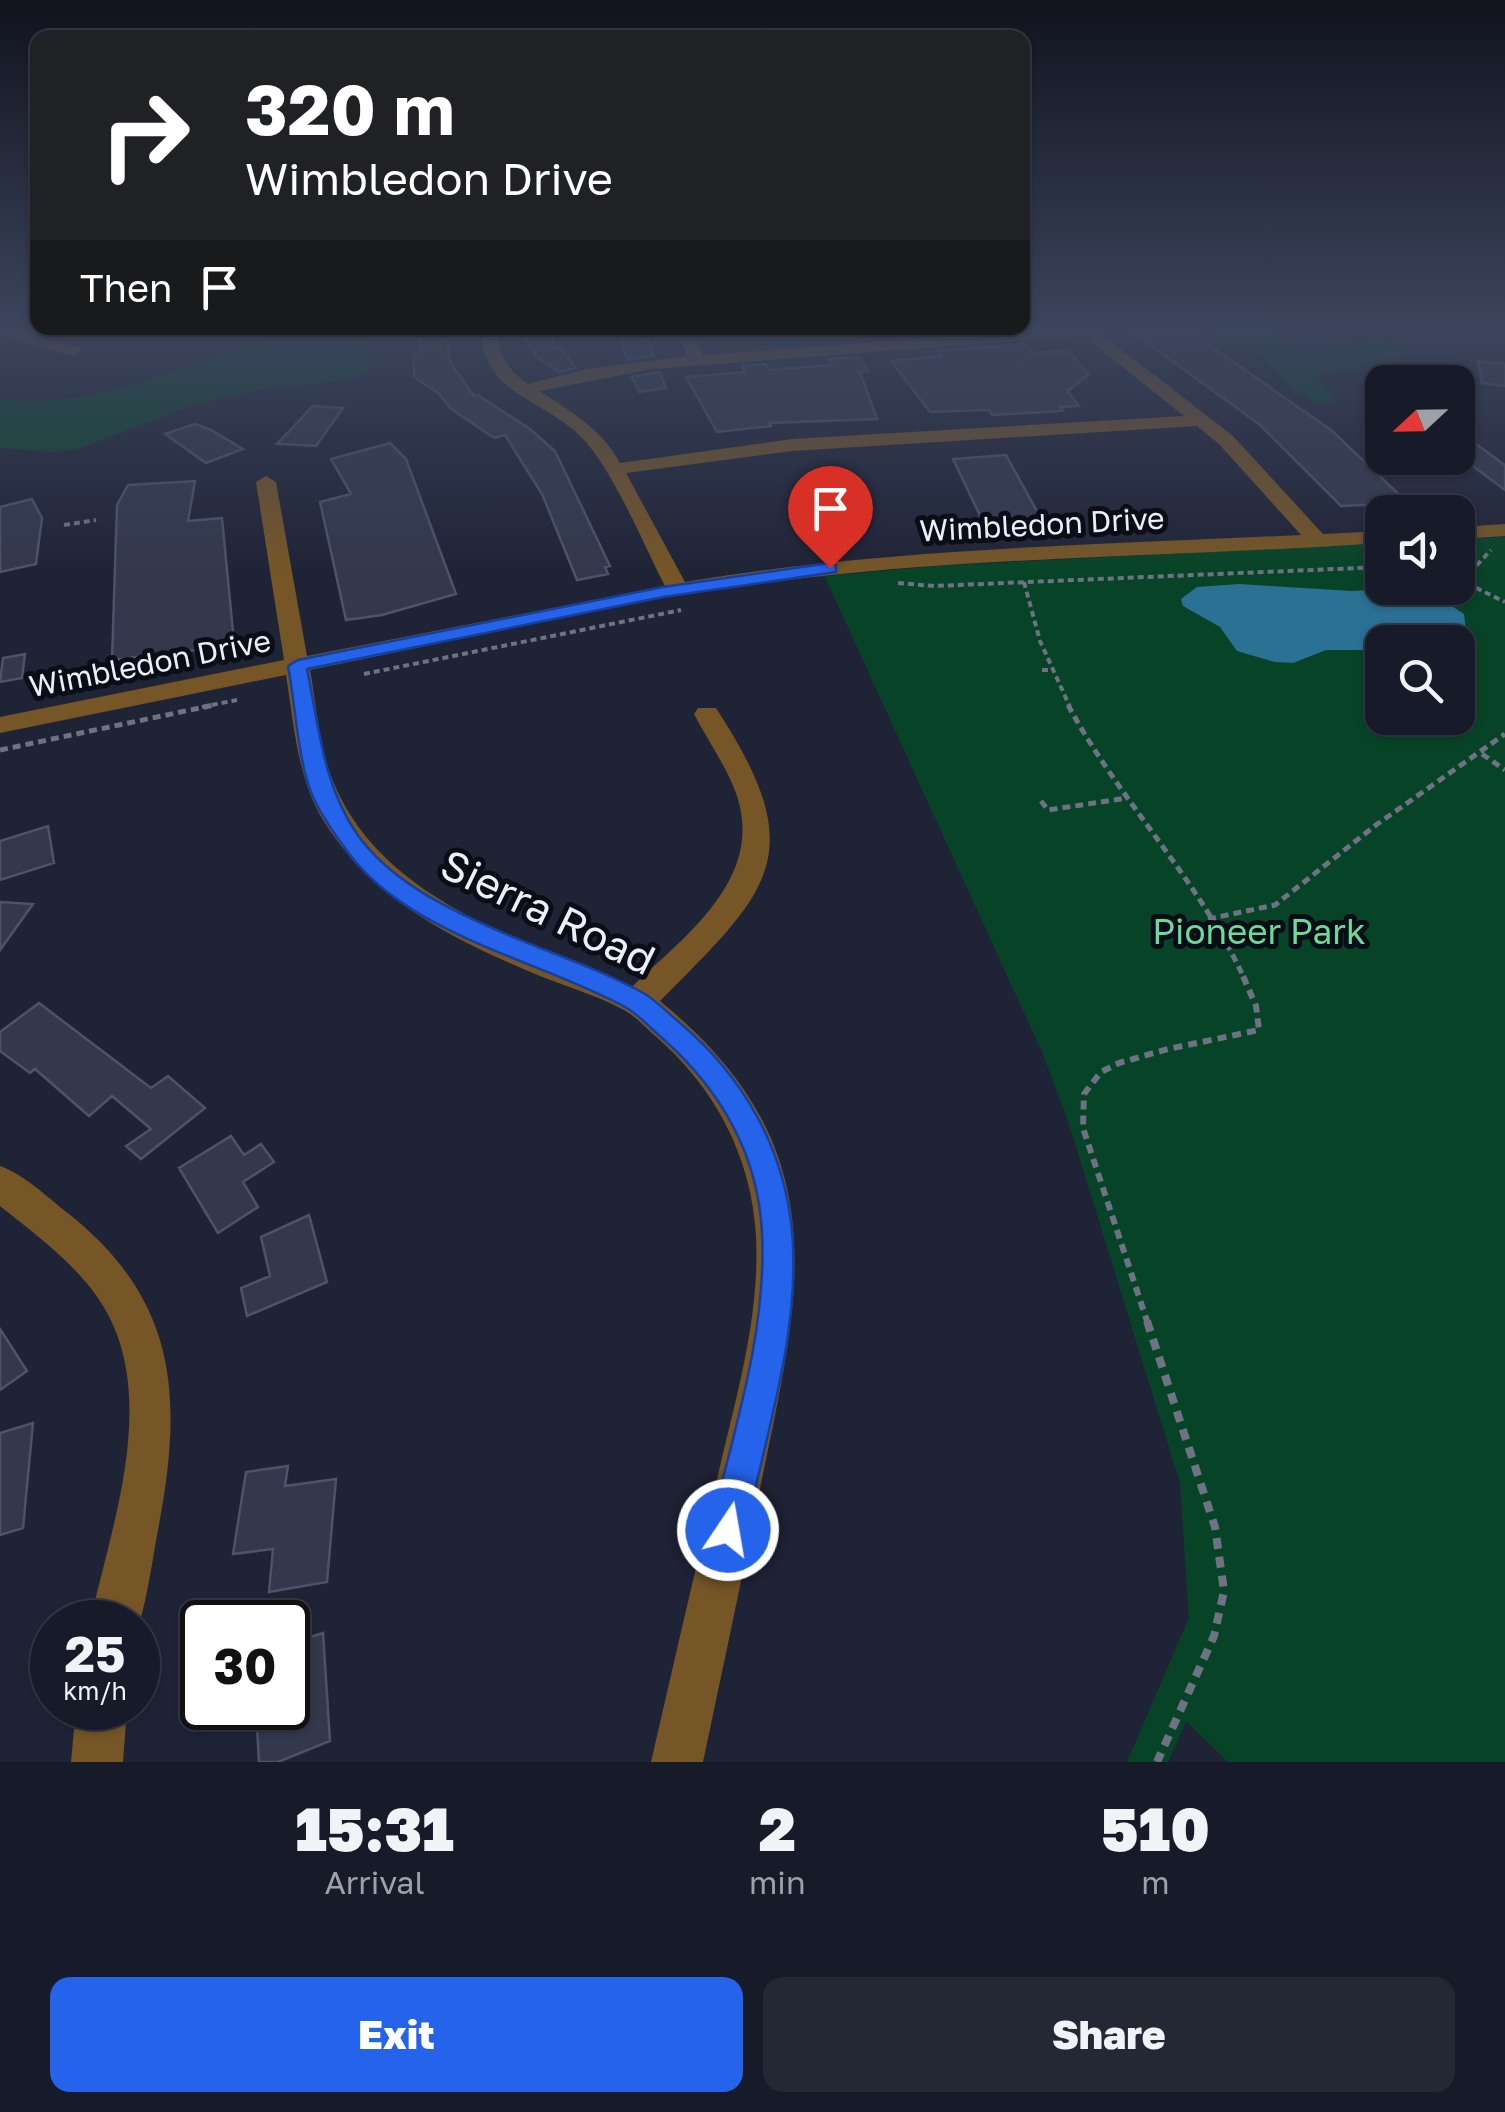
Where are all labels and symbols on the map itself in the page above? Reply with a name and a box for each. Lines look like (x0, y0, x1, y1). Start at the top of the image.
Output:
north arrow (1365, 365, 1475, 475)
pin (788, 466, 873, 569)
street label: Wimbledon Drive (919, 500, 1165, 548)
street label: Wimbledon Drive (26, 622, 274, 704)
street label: Sierra Road (433, 838, 664, 984)
park label: Pioneer Park (1152, 910, 1366, 952)
position arrow (676, 1478, 780, 1582)
speed limit sign: 30 (180, 1600, 310, 1730)

